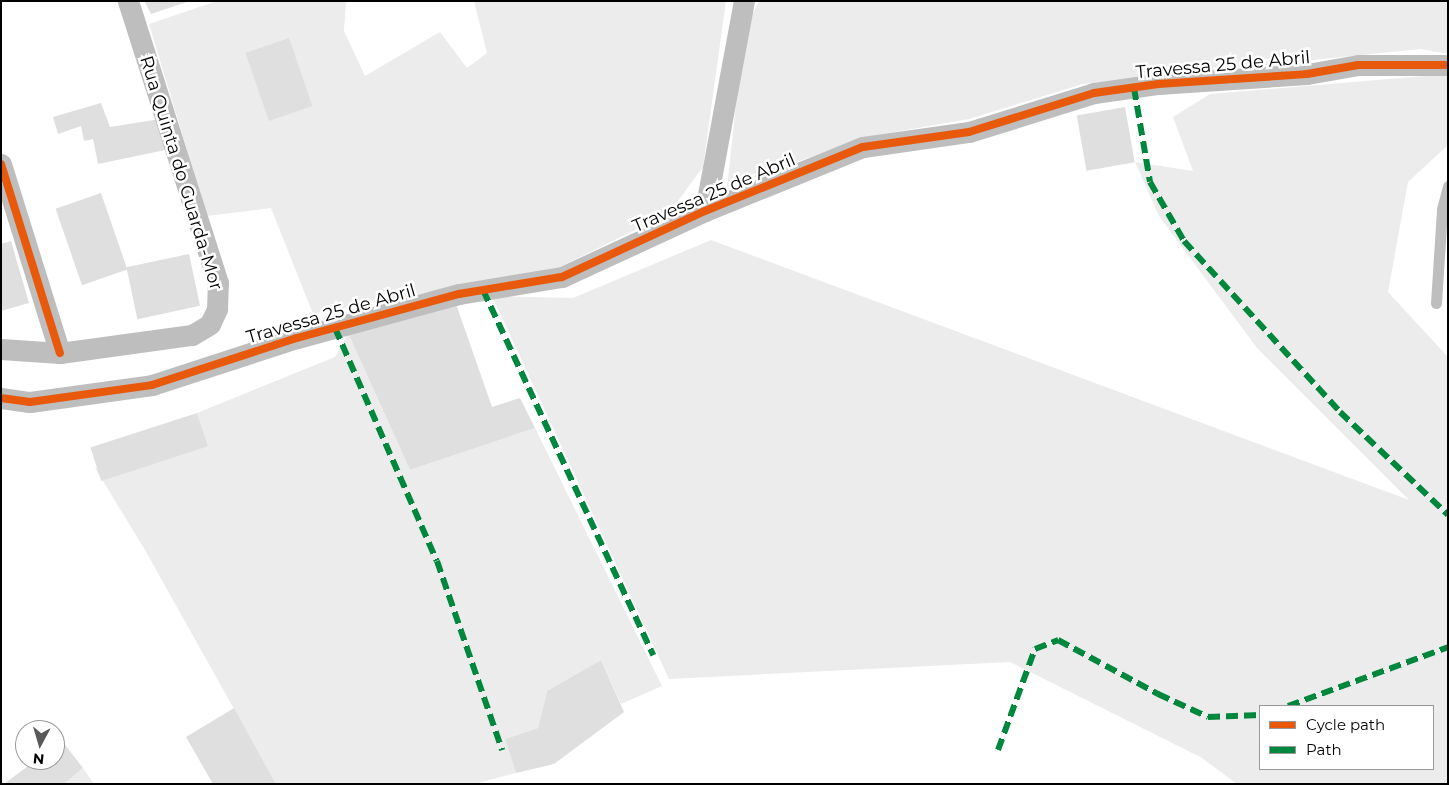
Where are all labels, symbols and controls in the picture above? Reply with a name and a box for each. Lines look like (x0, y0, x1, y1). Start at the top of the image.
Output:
street label: Travessa 25 de Abril (1135, 47, 1311, 83)
street label: Rua Quinta do Guarda-Mor (135, 53, 227, 293)
street label: Travessa 25 de Abril (629, 149, 799, 237)
street label: Travessa 25 de Abril (244, 279, 418, 349)
legend (1259, 705, 1434, 770)
text: Cycle path (1306, 715, 1385, 734)
north arrow (15, 720, 65, 770)
text: Path (1306, 740, 1342, 759)
text: N (32, 749, 45, 768)

